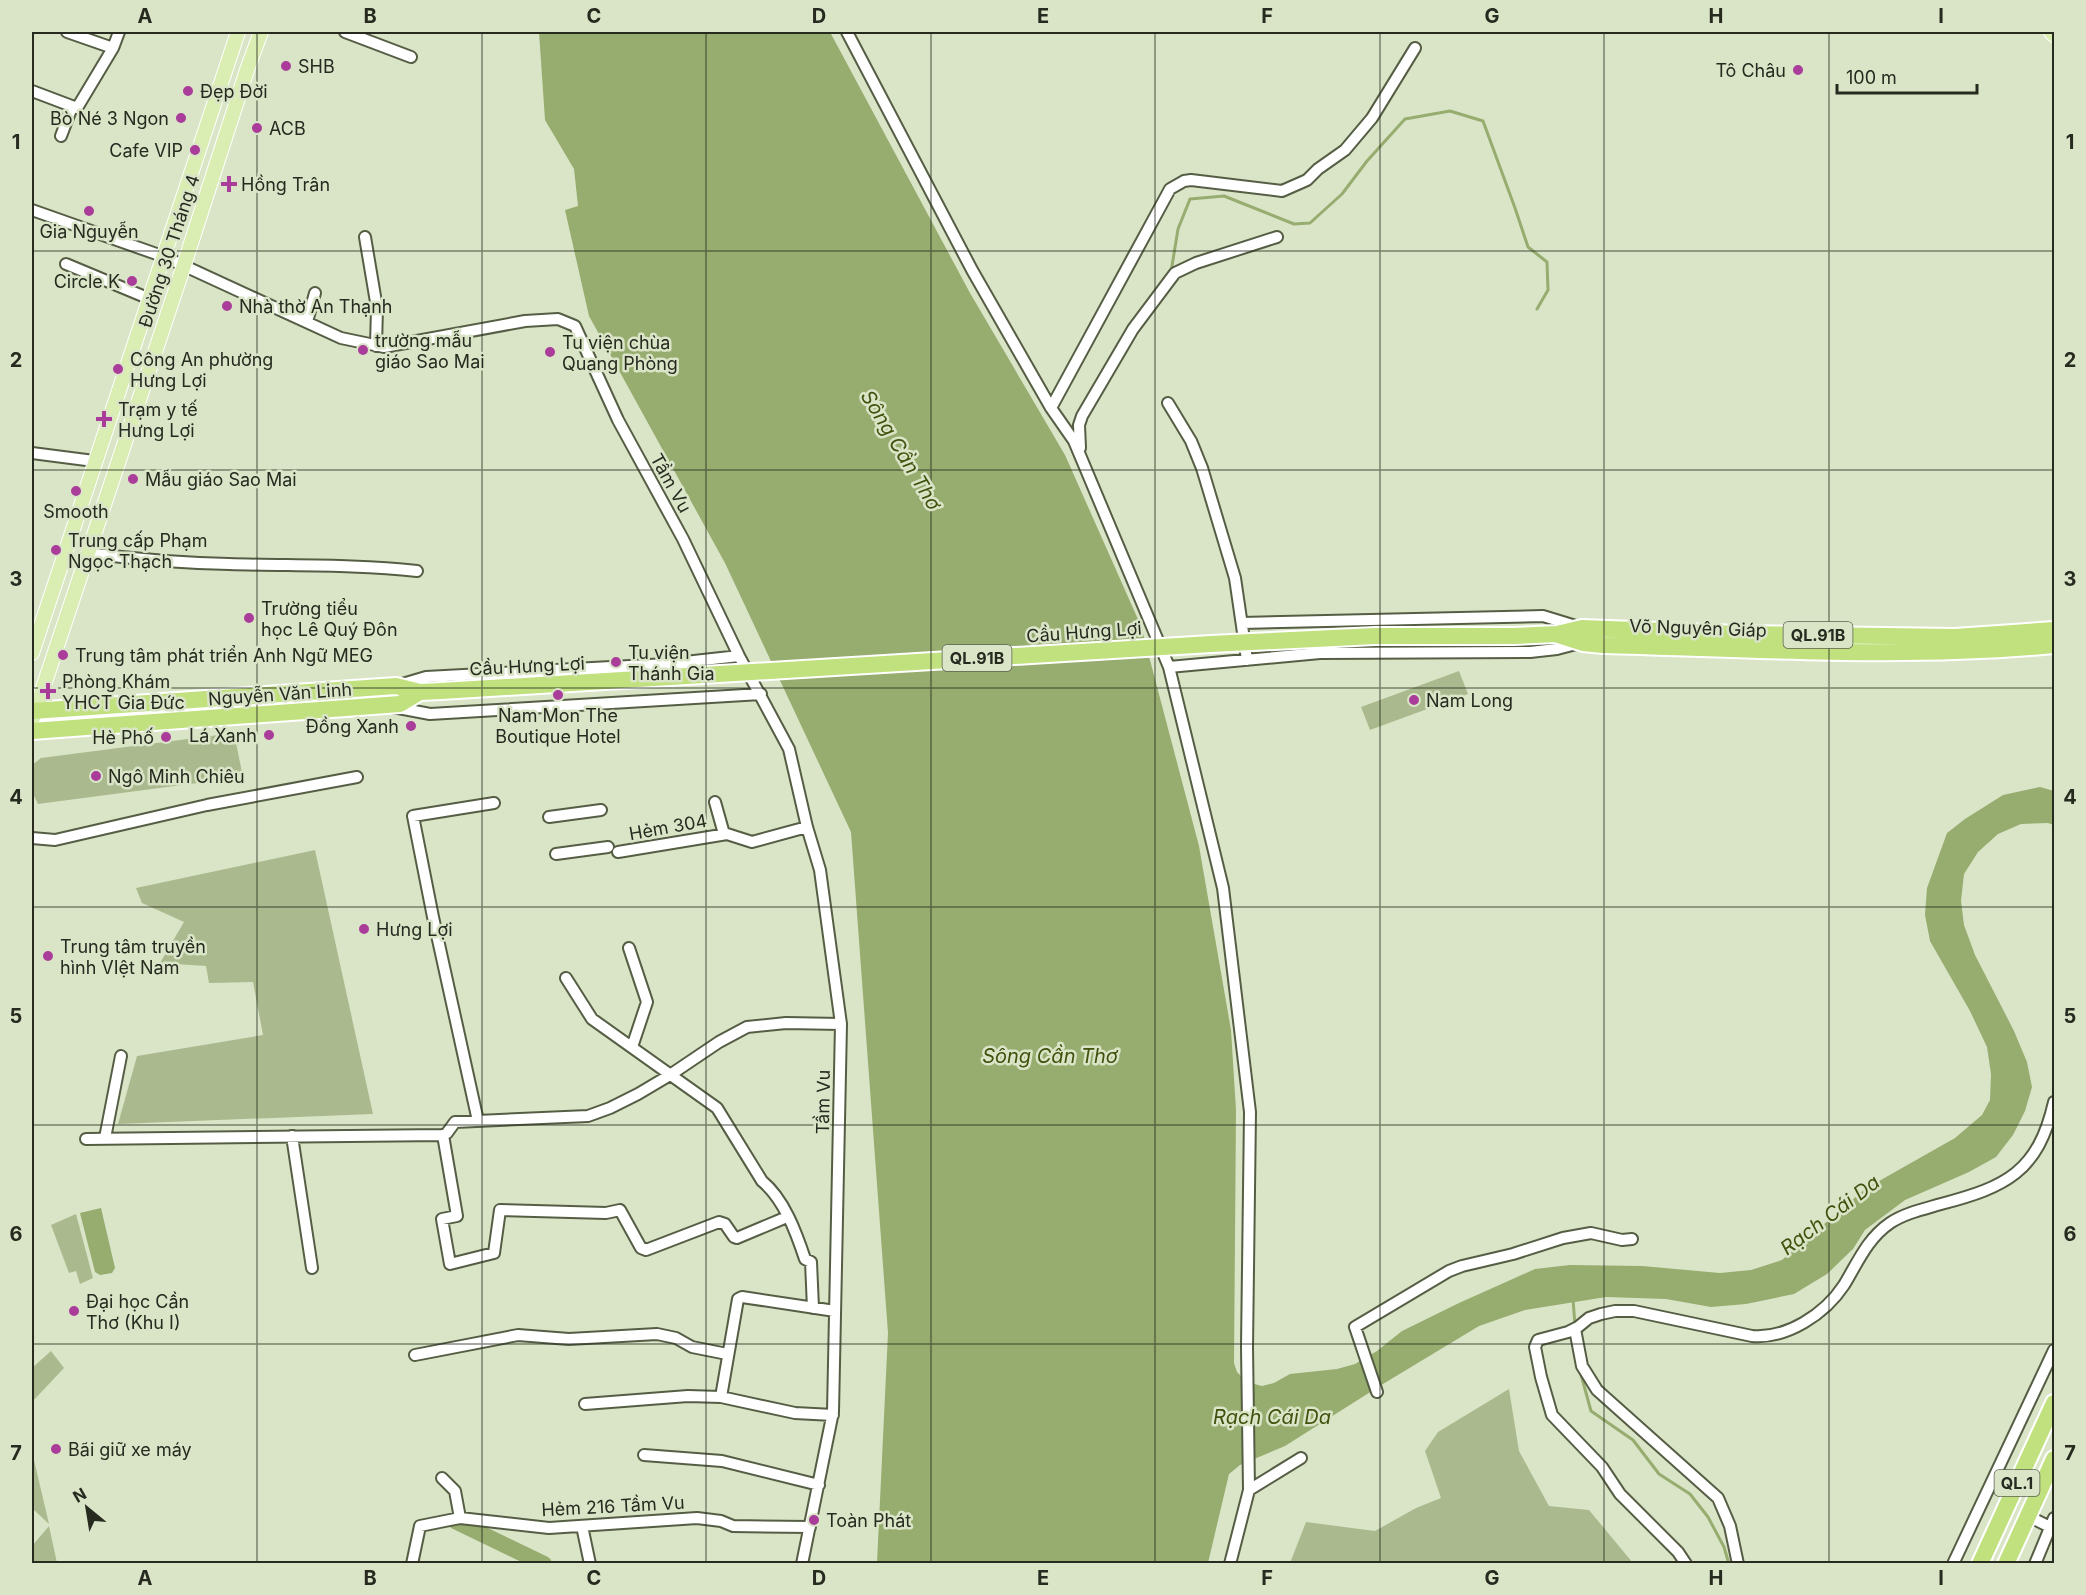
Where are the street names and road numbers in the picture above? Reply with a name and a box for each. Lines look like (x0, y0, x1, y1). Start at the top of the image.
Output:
street label: Đường 30 Tháng 4 (134, 172, 204, 330)
street label: Tầm Vu (646, 450, 696, 516)
street label: Võ Nguyên Giáp (1629, 615, 1767, 641)
street label: Cầu Hưng Lợi (1026, 617, 1142, 647)
road number: QL.91B (1784, 622, 1852, 648)
road number: QL.91B (942, 645, 1012, 671)
street label: Cầu Hưng Lợi (469, 652, 585, 680)
street label: Nguyễn Văn Linh (207, 678, 353, 710)
street label: Hẻm 304 (627, 810, 709, 844)
street label: Tầm Vu (812, 1070, 834, 1134)
road number: QL.1 (1994, 1470, 2040, 1496)
street label: Hẻm 216 Tầm Vu (541, 1492, 685, 1520)

